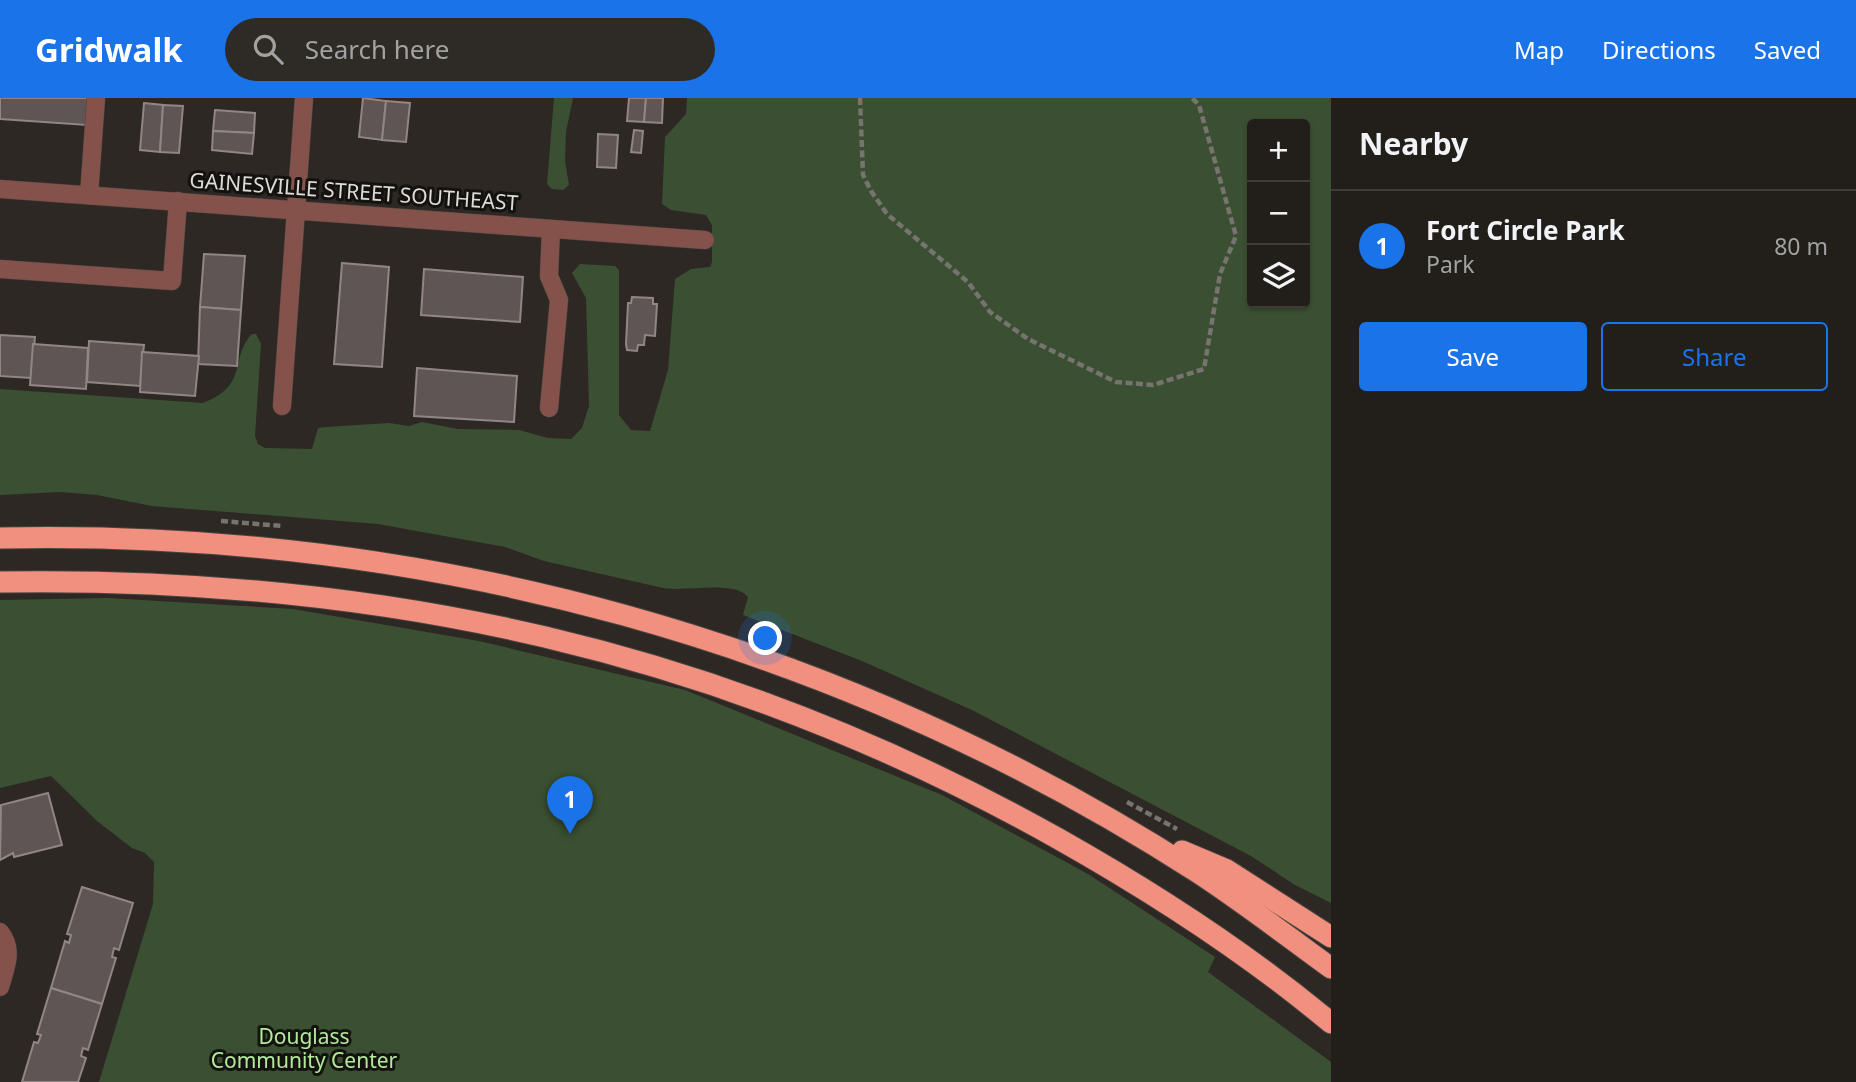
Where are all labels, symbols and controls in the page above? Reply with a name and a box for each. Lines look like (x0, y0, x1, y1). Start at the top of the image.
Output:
search box (225, 18, 715, 81)
text: Gridwalk (35, 27, 183, 72)
icon: search (249, 30, 287, 68)
text: Search here (305, 31, 449, 67)
text: Map (1514, 33, 1564, 66)
text: Directions (1602, 33, 1716, 66)
text: Saved (1754, 33, 1821, 66)
map controls (1247, 119, 1310, 308)
button: + (1247, 119, 1310, 182)
text: Nearby (1359, 123, 1468, 164)
street label: GAINESVILLE STREET SOUTHEAST (189, 166, 520, 216)
button: − (1247, 182, 1310, 245)
text: Fort Circle Park (1426, 212, 1625, 248)
text: 1 (1375, 230, 1389, 262)
text: 80 m (1774, 230, 1828, 262)
button: layers (1247, 245, 1310, 308)
text: Park (1426, 248, 1475, 280)
button: Save (1359, 322, 1587, 391)
button: Share (1601, 322, 1828, 391)
your location (748, 621, 782, 655)
pin: 1 (547, 776, 593, 834)
park label: Douglass Community Center (211, 1022, 398, 1074)

